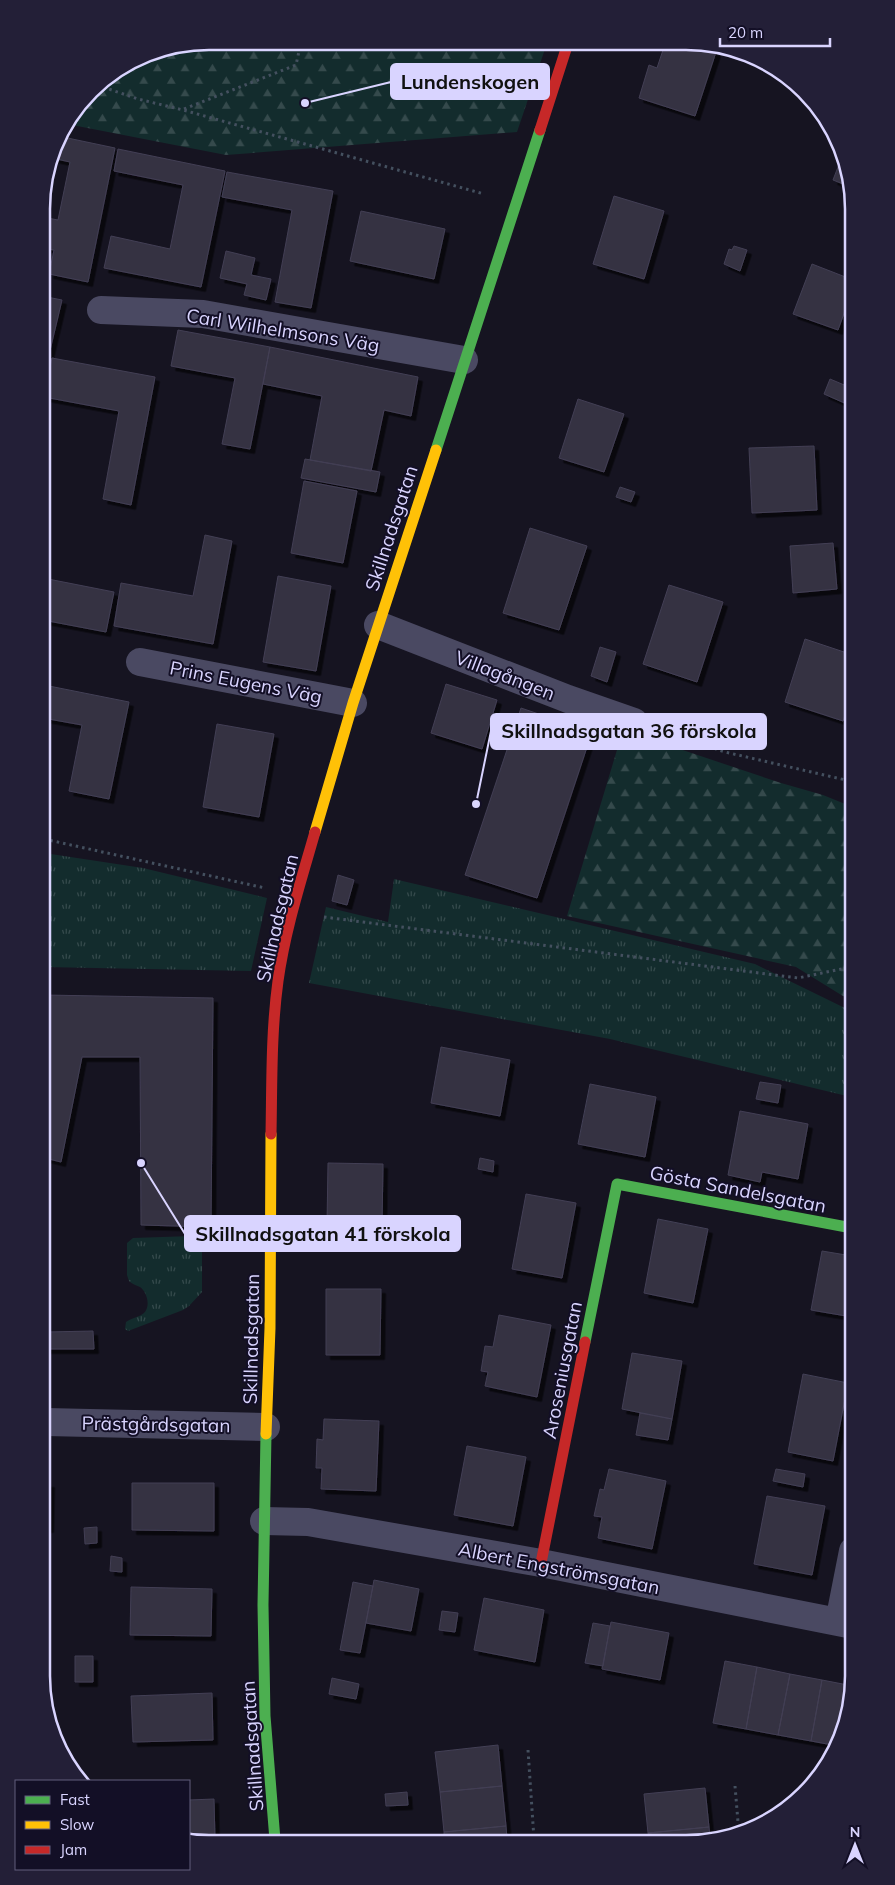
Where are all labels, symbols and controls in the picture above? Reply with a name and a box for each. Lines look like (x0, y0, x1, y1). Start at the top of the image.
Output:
scale bar (720, 15, 830, 47)
text: 20 m (728, 23, 763, 42)
callout: Lundenskogen (391, 64, 549, 99)
text: Lundenskogen (401, 69, 539, 94)
street label: Carl Wilhelmsons Väg (185, 303, 381, 357)
street label: Skillnadsgatan (359, 462, 423, 594)
street label: Villagången (452, 645, 558, 705)
street label: Prins Eugens Väg (168, 655, 324, 709)
callout: Skillnadsgatan 36 förskola (491, 714, 766, 749)
text: Skillnadsgatan 36 förskola (501, 718, 757, 743)
street label: Skillnadsgatan (251, 852, 303, 984)
street label: Gösta Sandelsgatan (648, 1160, 828, 1218)
callout: Skillnadsgatan 41 förskola (185, 1216, 460, 1251)
text: Skillnadsgatan 41 förskola (195, 1221, 451, 1246)
street label: Skillnadsgatan (238, 1274, 264, 1404)
street label: Aroseniusgatan (537, 1299, 587, 1441)
street label: Prästgårdsgatan (81, 1411, 231, 1437)
street label: Albert Engströmsgatan (456, 1537, 662, 1599)
street label: Skillnadsgatan (235, 1680, 269, 1812)
legend (15, 1780, 190, 1870)
text: Fast (60, 1790, 90, 1809)
text: Slow (60, 1815, 94, 1834)
north arrow (830, 1820, 880, 1870)
text: N (850, 1823, 860, 1841)
text: Jam (60, 1840, 87, 1859)

